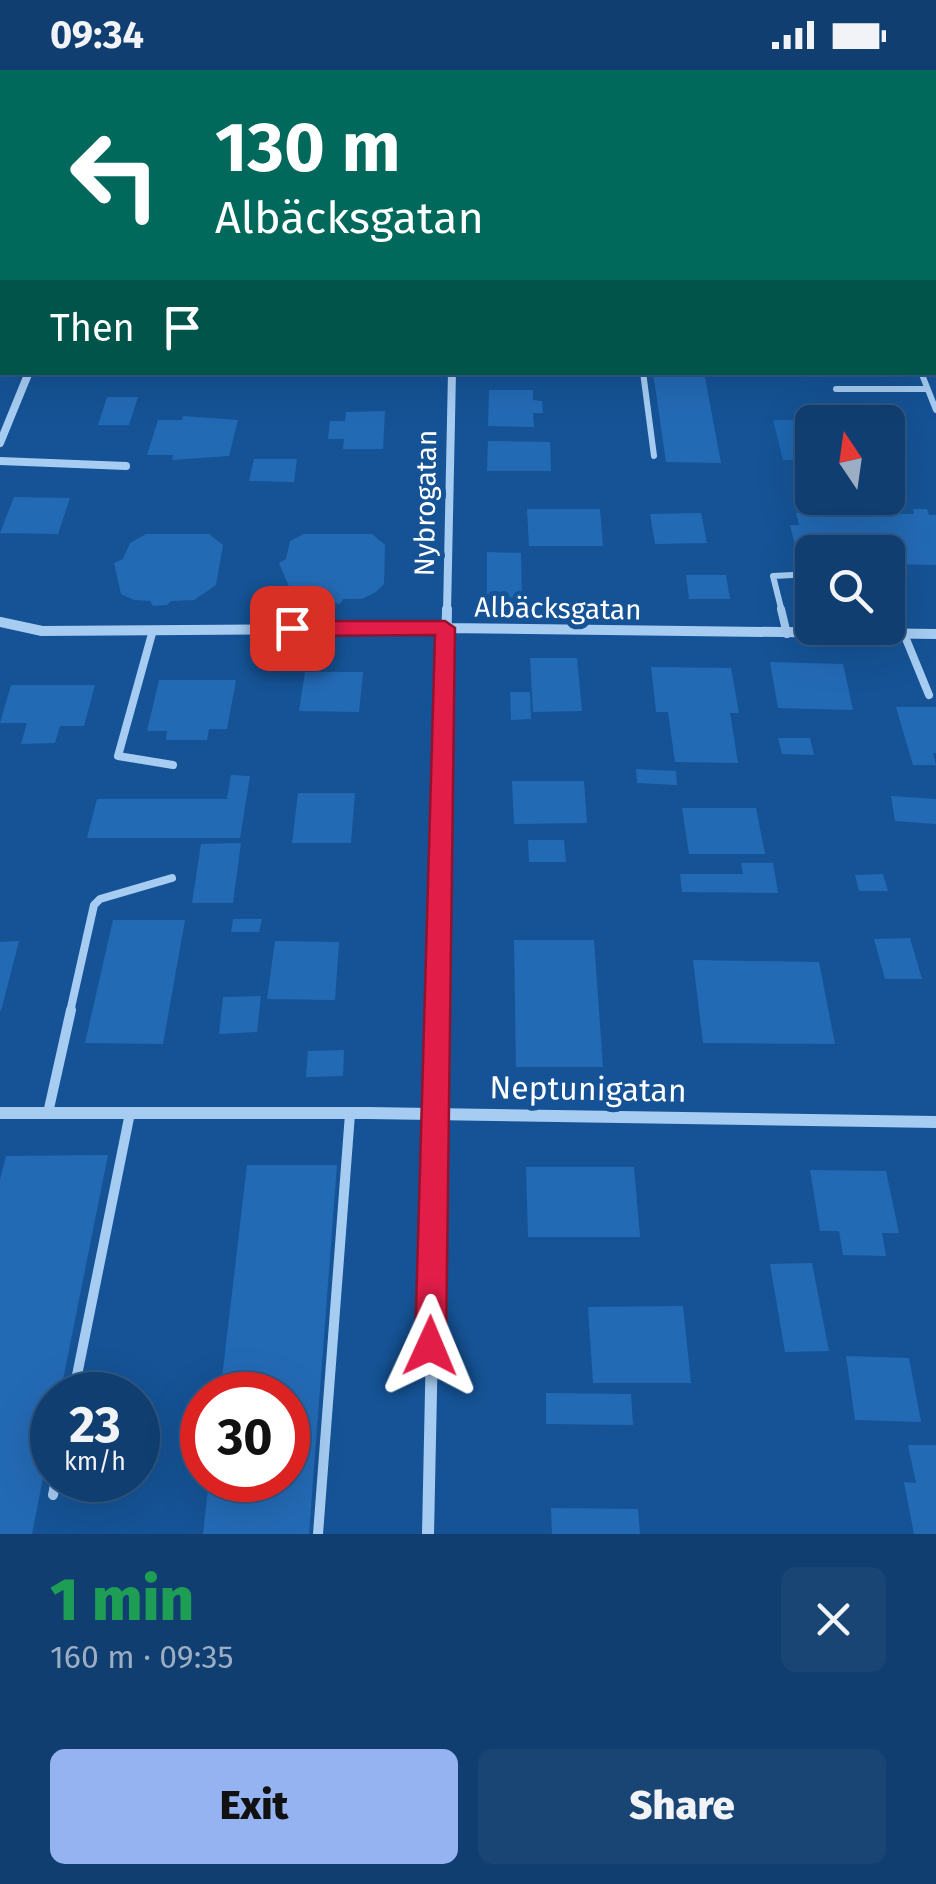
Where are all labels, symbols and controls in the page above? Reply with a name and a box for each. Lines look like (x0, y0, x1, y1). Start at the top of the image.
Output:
text: 09:34 (50, 12, 144, 58)
text: 130 m (215, 106, 401, 190)
icon: left (50, 110, 180, 240)
text: Albäcksgatan (215, 191, 484, 245)
icon: arrive (155, 300, 210, 355)
text: Then (50, 305, 135, 351)
north arrow (795, 405, 905, 515)
map controls (795, 405, 905, 645)
street label: Nybrogatan (408, 429, 443, 577)
button: search (795, 535, 905, 645)
pin (250, 586, 335, 671)
street label: Albäcksgatan (474, 591, 642, 626)
icon: arrive (265, 601, 320, 656)
street label: Neptunigatan (489, 1068, 687, 1110)
position arrow (378, 1294, 482, 1398)
speed limit sign: 30 (180, 1372, 310, 1502)
text: 23 (69, 1395, 121, 1455)
text: km/h (64, 1447, 126, 1477)
text: 1 min (50, 1564, 194, 1636)
button: close (781, 1567, 886, 1672)
text: 160 m · 09:35 (50, 1638, 234, 1676)
button: Exit (50, 1749, 458, 1864)
button: Share (478, 1749, 886, 1864)

